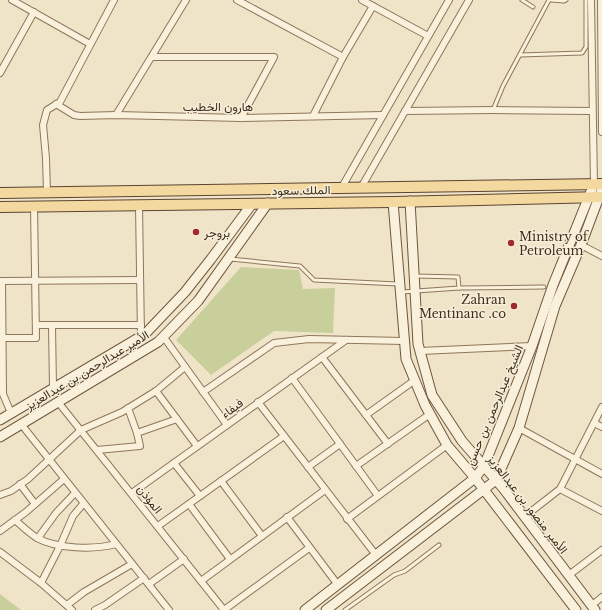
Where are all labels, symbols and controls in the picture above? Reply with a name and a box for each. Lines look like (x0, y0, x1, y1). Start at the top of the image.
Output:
street label: هارون الخطيب (183, 99, 253, 115)
street label: الملك سعود (272, 182, 331, 199)
place label: بروجر (203, 225, 230, 241)
marker: بروجر (191, 227, 201, 237)
place label: Ministry of Petroleum (519, 229, 590, 258)
marker: Ministry of Petroleum (506, 238, 516, 248)
place label: Zahran Mentinanc .co (419, 292, 506, 321)
marker: Zahran Mentinanc .co (509, 301, 519, 311)
street label: الأمير عبدالرحمن بن عبدالعزيز (22, 327, 152, 414)
street label: الشيخ عبدالرحمن بن حسن (462, 343, 528, 468)
street label: فيفاء (218, 395, 246, 421)
street label: الأمير منصور بن عبدالعزيز (483, 451, 571, 557)
street label: المؤذن (133, 482, 166, 517)

